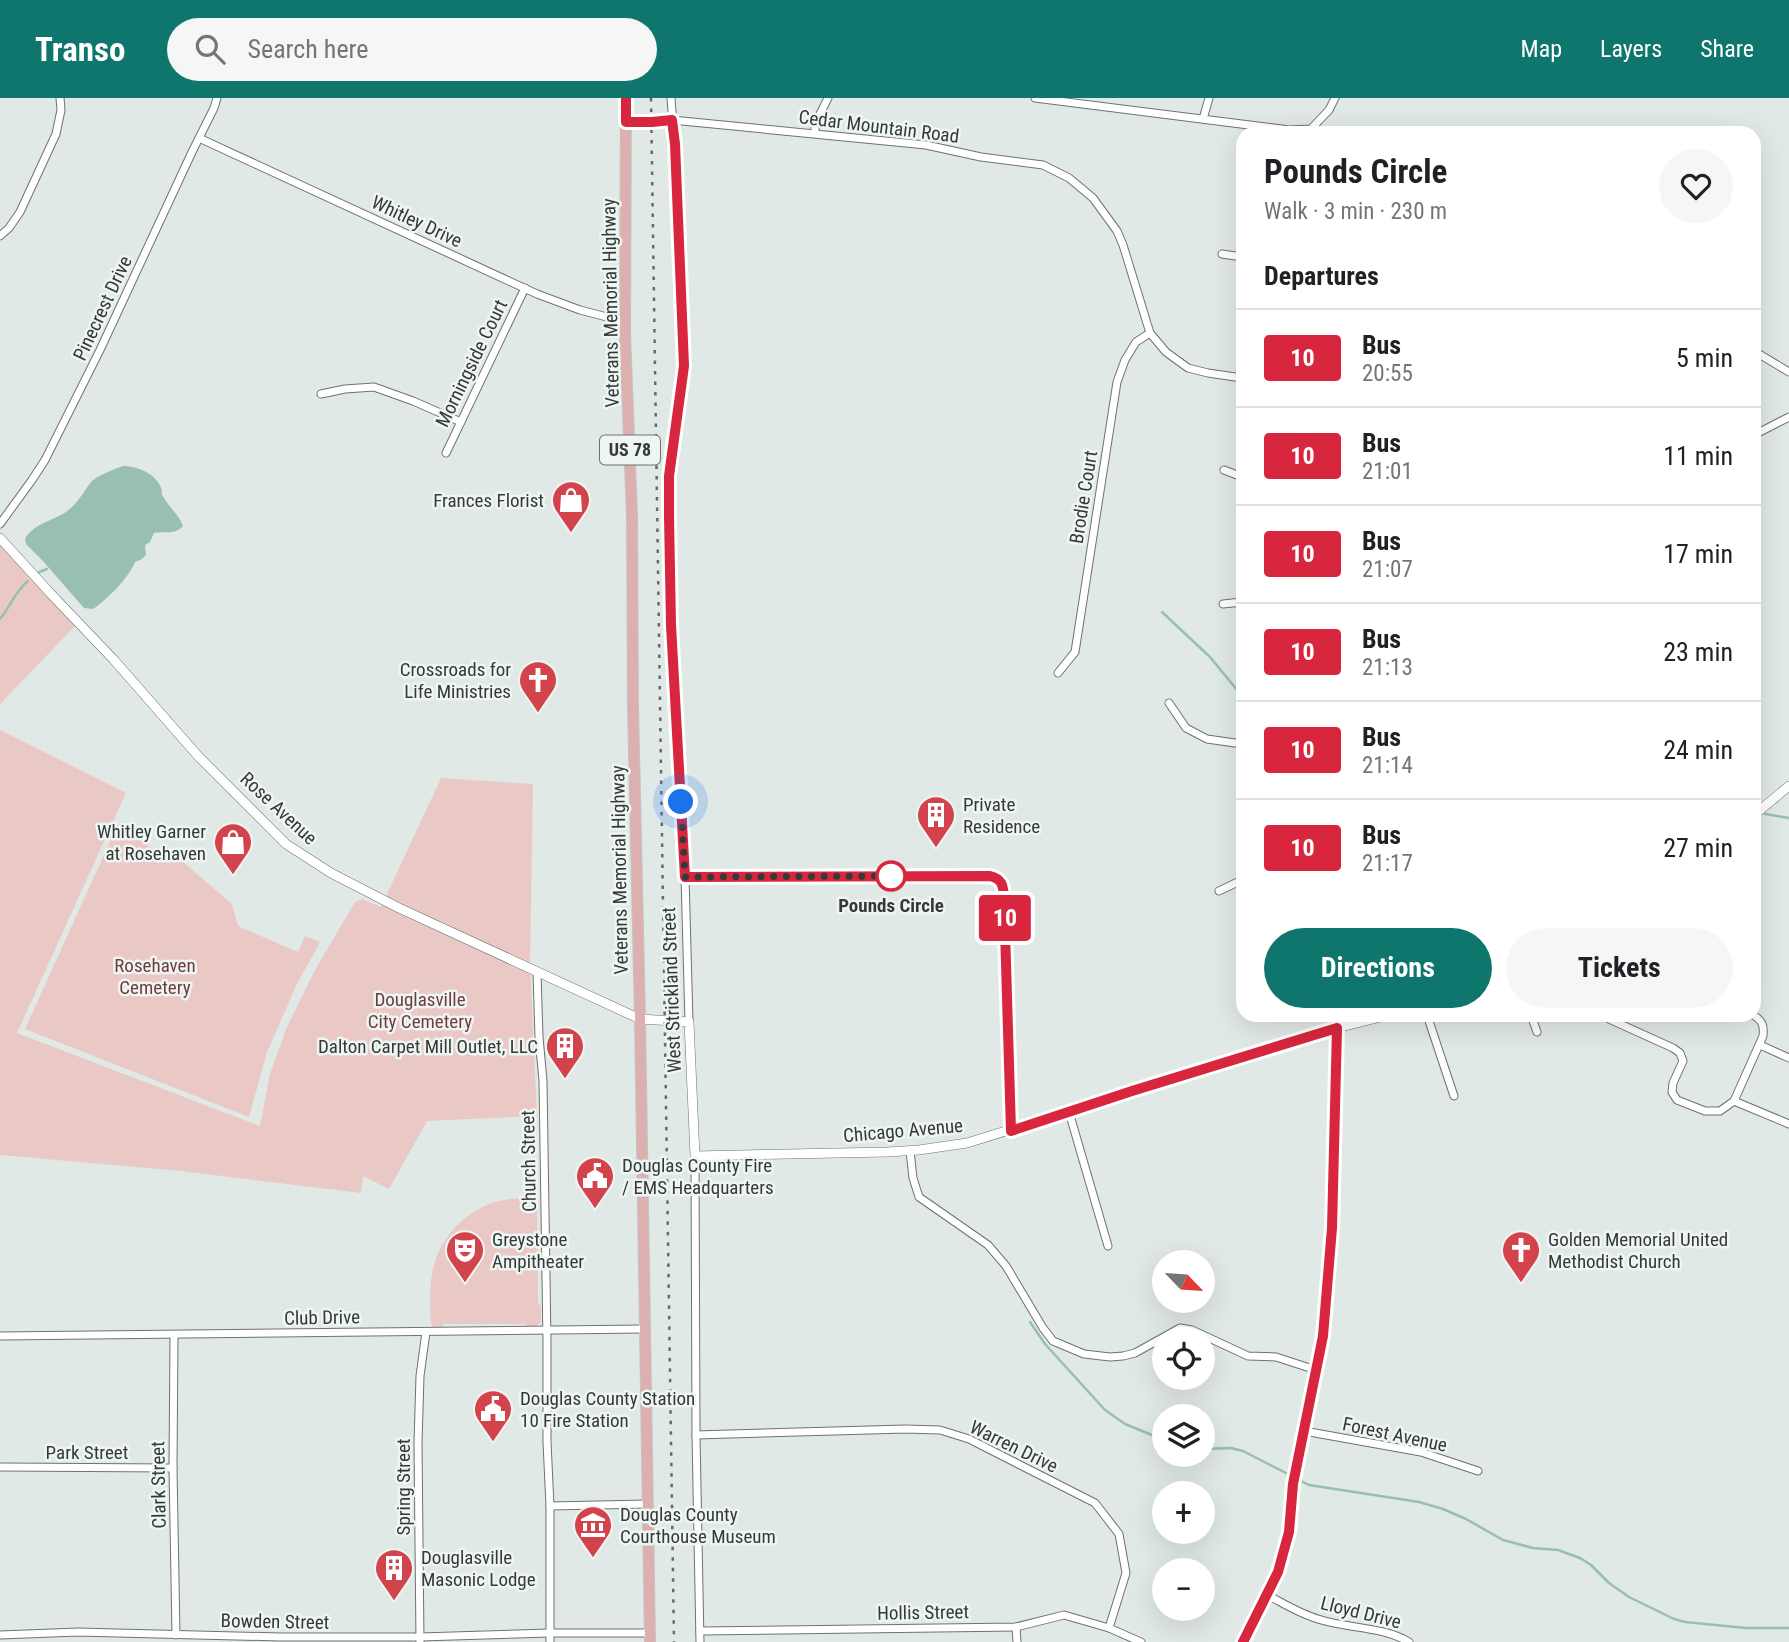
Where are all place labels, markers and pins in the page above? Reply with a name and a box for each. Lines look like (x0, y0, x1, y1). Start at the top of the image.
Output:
shop icon: Frances Florist (550, 479, 592, 534)
place label: Frances Florist (433, 489, 544, 512)
place label: Crossroads for Life Ministries (400, 658, 511, 703)
church icon: Crossroads for Life Ministries (517, 659, 559, 714)
place label: Private Residence (963, 793, 1040, 838)
building icon: Private Residence (915, 794, 957, 849)
place label: Whitley Garner at Rosehaven (97, 820, 206, 865)
shop icon: Whitley Garner at Rosehaven (212, 821, 254, 876)
marker: Pounds Circle (876, 861, 906, 891)
place label: Pounds Circle (838, 894, 944, 917)
building icon: Dalton Carpet Mill Outlet, LLC (544, 1025, 586, 1080)
place label: Dalton Carpet Mill Outlet, LLC (318, 1035, 538, 1058)
place label: Douglas County Fire / EMS Headquarters (622, 1154, 774, 1199)
public building icon: Douglas County Fire / EMS Headquarters (574, 1155, 616, 1210)
place label: Greystone Ampitheater (492, 1228, 584, 1273)
place label: Golden Memorial United Methodist Church (1548, 1228, 1728, 1273)
theatre icon: Greystone Ampitheater (444, 1229, 486, 1284)
church icon: Golden Memorial United Methodist Church (1500, 1229, 1542, 1284)
place label: Douglas County Station 10 Fire Station (520, 1387, 695, 1432)
public building icon: Douglas County Station 10 Fire Station (472, 1388, 514, 1443)
place label: Douglas County Courthouse Museum (620, 1503, 776, 1548)
museum icon: Douglas County Courthouse Museum (572, 1504, 614, 1559)
place label: Douglasville Masonic Lodge (421, 1546, 536, 1591)
building icon: Douglasville Masonic Lodge (373, 1547, 415, 1602)

